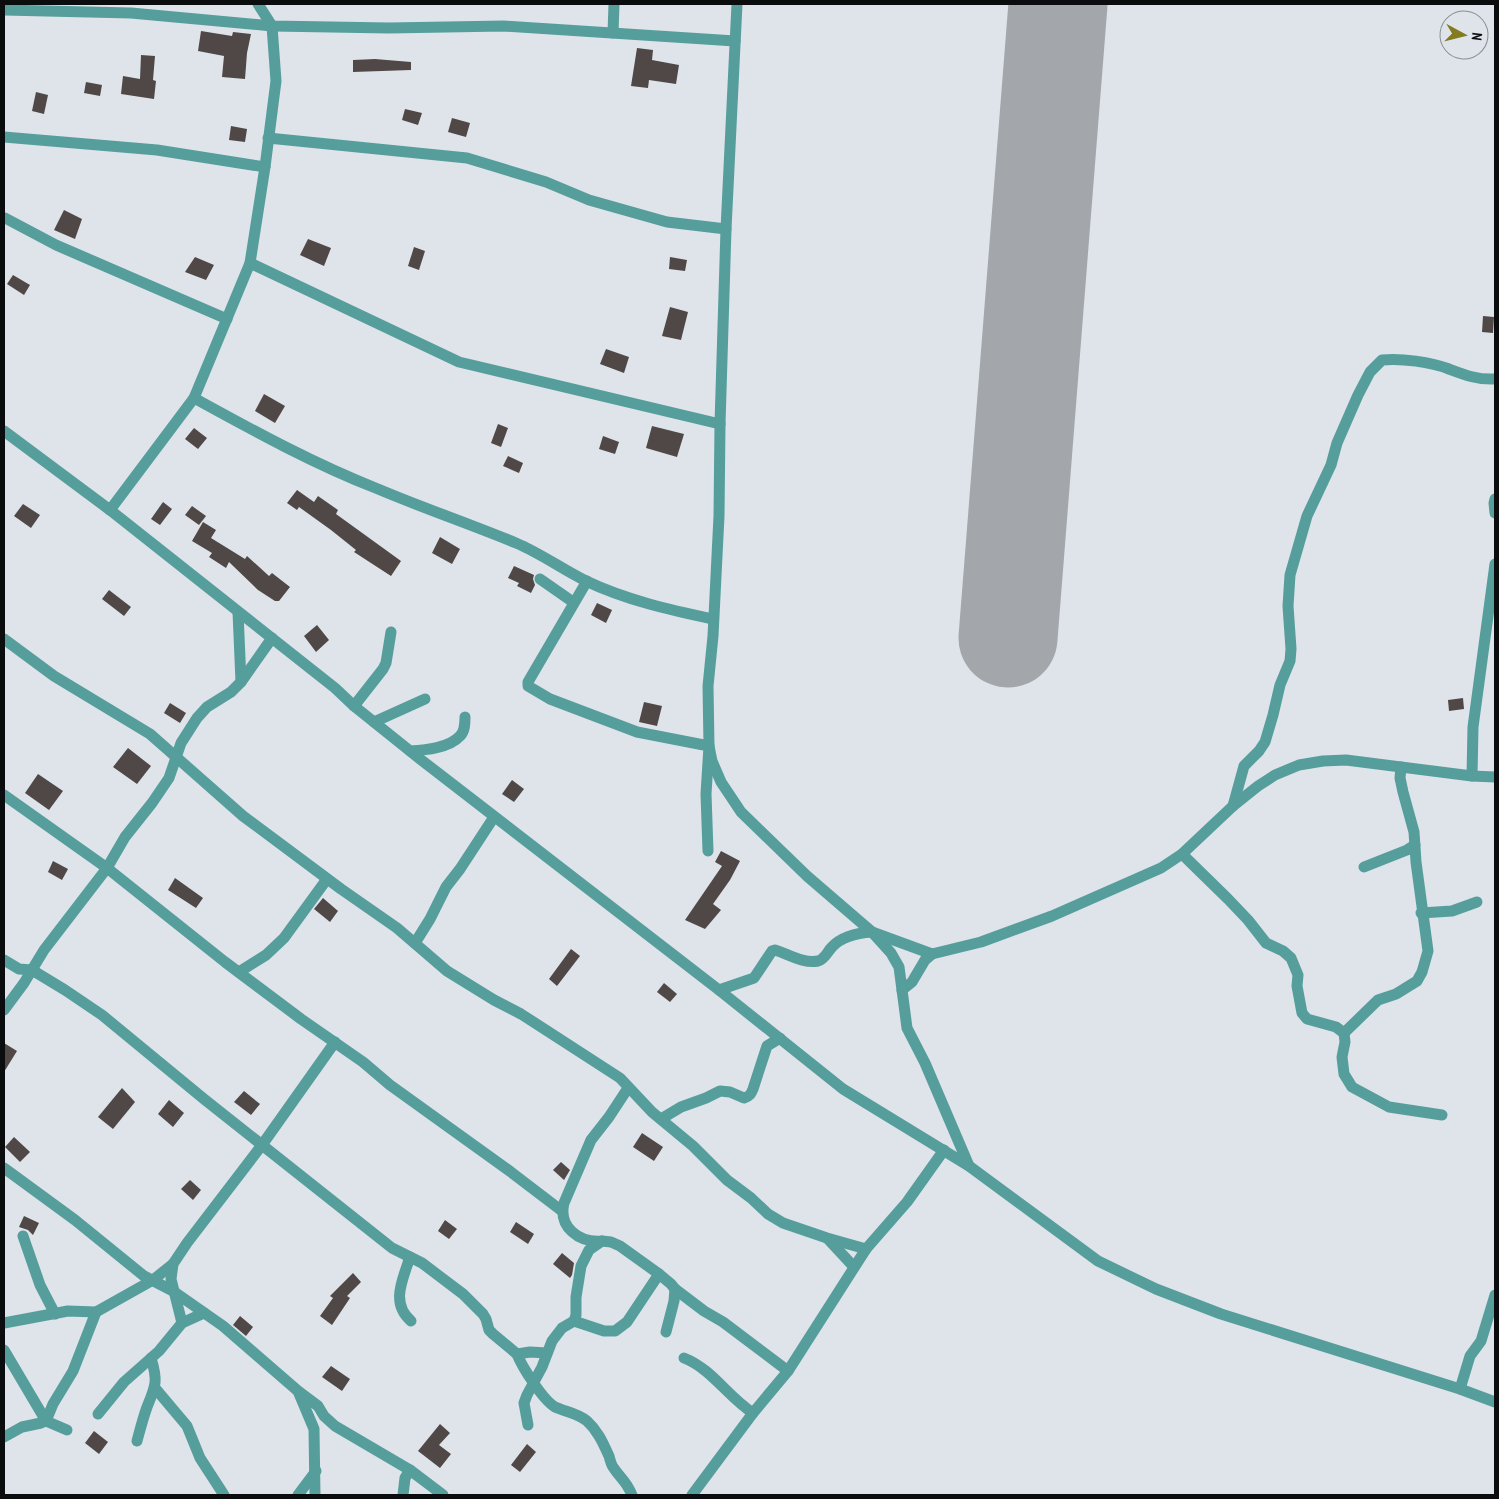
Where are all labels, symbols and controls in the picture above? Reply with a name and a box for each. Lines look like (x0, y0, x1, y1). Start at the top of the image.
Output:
north arrow (1439, 10, 1489, 60)
text: N (1468, 32, 1486, 41)

